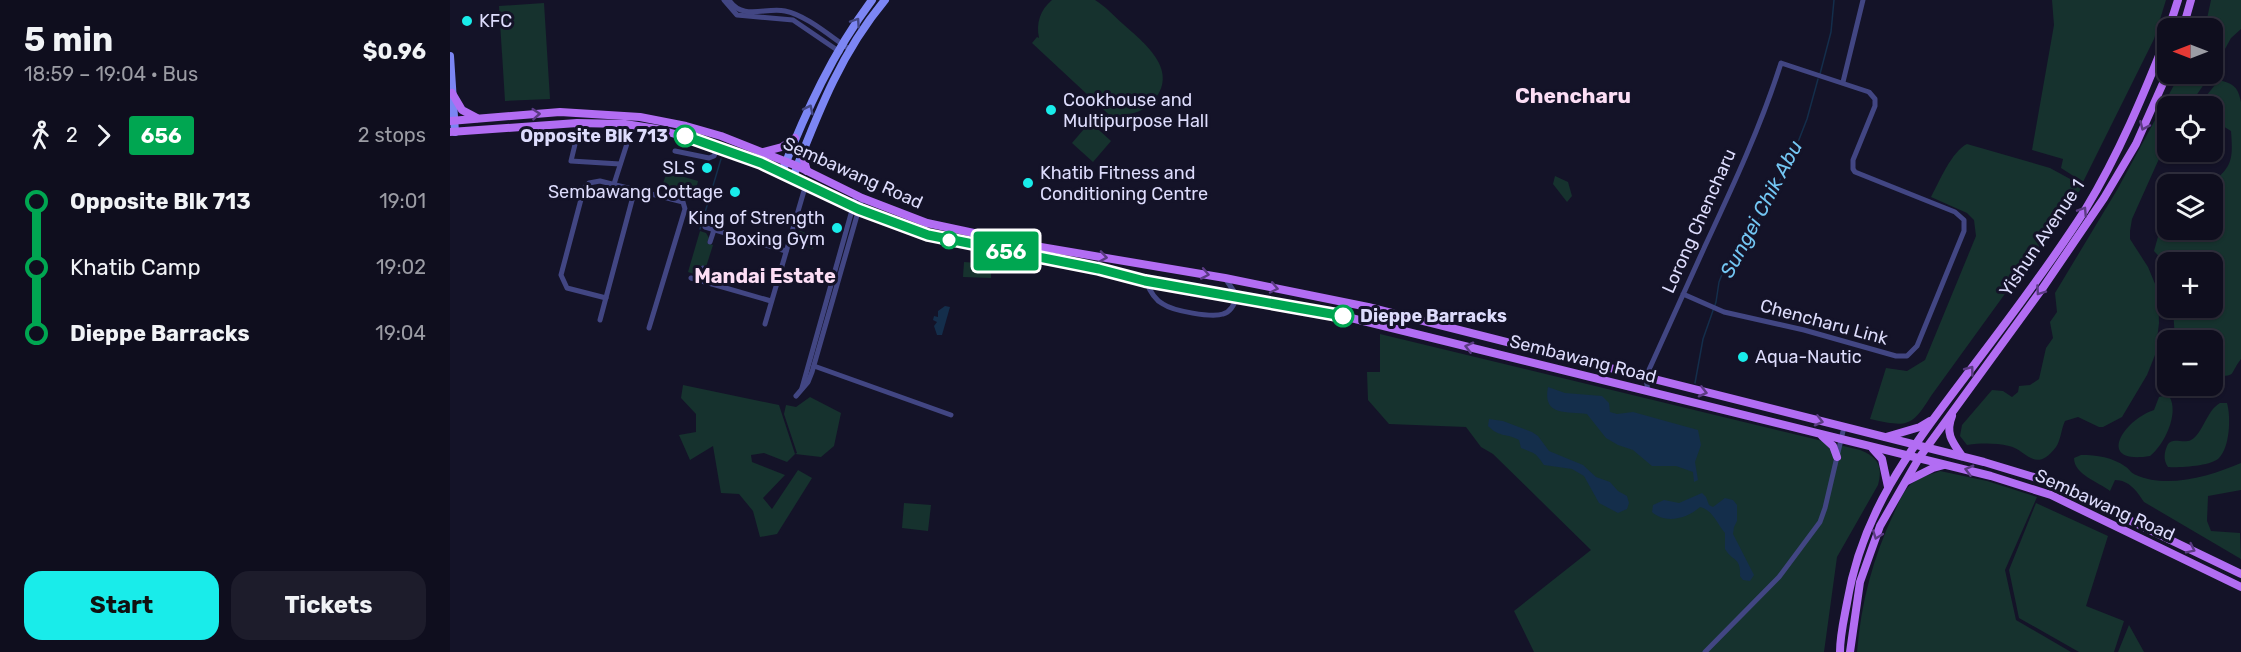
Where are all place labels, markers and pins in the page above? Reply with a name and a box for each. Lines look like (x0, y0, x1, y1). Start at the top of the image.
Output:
place label: KFC (479, 10, 512, 32)
marker: KFC (460, 14, 474, 28)
place label: Cookhouse and Multipurpose Hall (1063, 89, 1209, 132)
marker: Cookhouse and Multipurpose Hall (1044, 103, 1058, 117)
place label: Opposite Blk 713 (520, 125, 668, 147)
marker: Opposite Blk 713 (674, 125, 696, 147)
place label: SLS (662, 157, 695, 179)
marker: SLS (700, 161, 714, 175)
place label: Khatib Fitness and Conditioning Centre (1040, 162, 1208, 205)
marker: Khatib Fitness and Conditioning Centre (1021, 176, 1035, 190)
place label: Sembawang Cottage (548, 181, 723, 203)
marker: Sembawang Cottage (728, 185, 742, 199)
place label: King of Strength Boxing Gym (688, 207, 825, 250)
marker: King of Strength Boxing Gym (830, 221, 844, 235)
unlabelled marker (940, 231, 958, 249)
marker: Dieppe Barracks (1332, 305, 1354, 327)
place label: Dieppe Barracks (1360, 305, 1507, 327)
place label: Aqua-Nautic (1755, 346, 1862, 368)
marker: Aqua-Nautic (1736, 350, 1750, 364)

